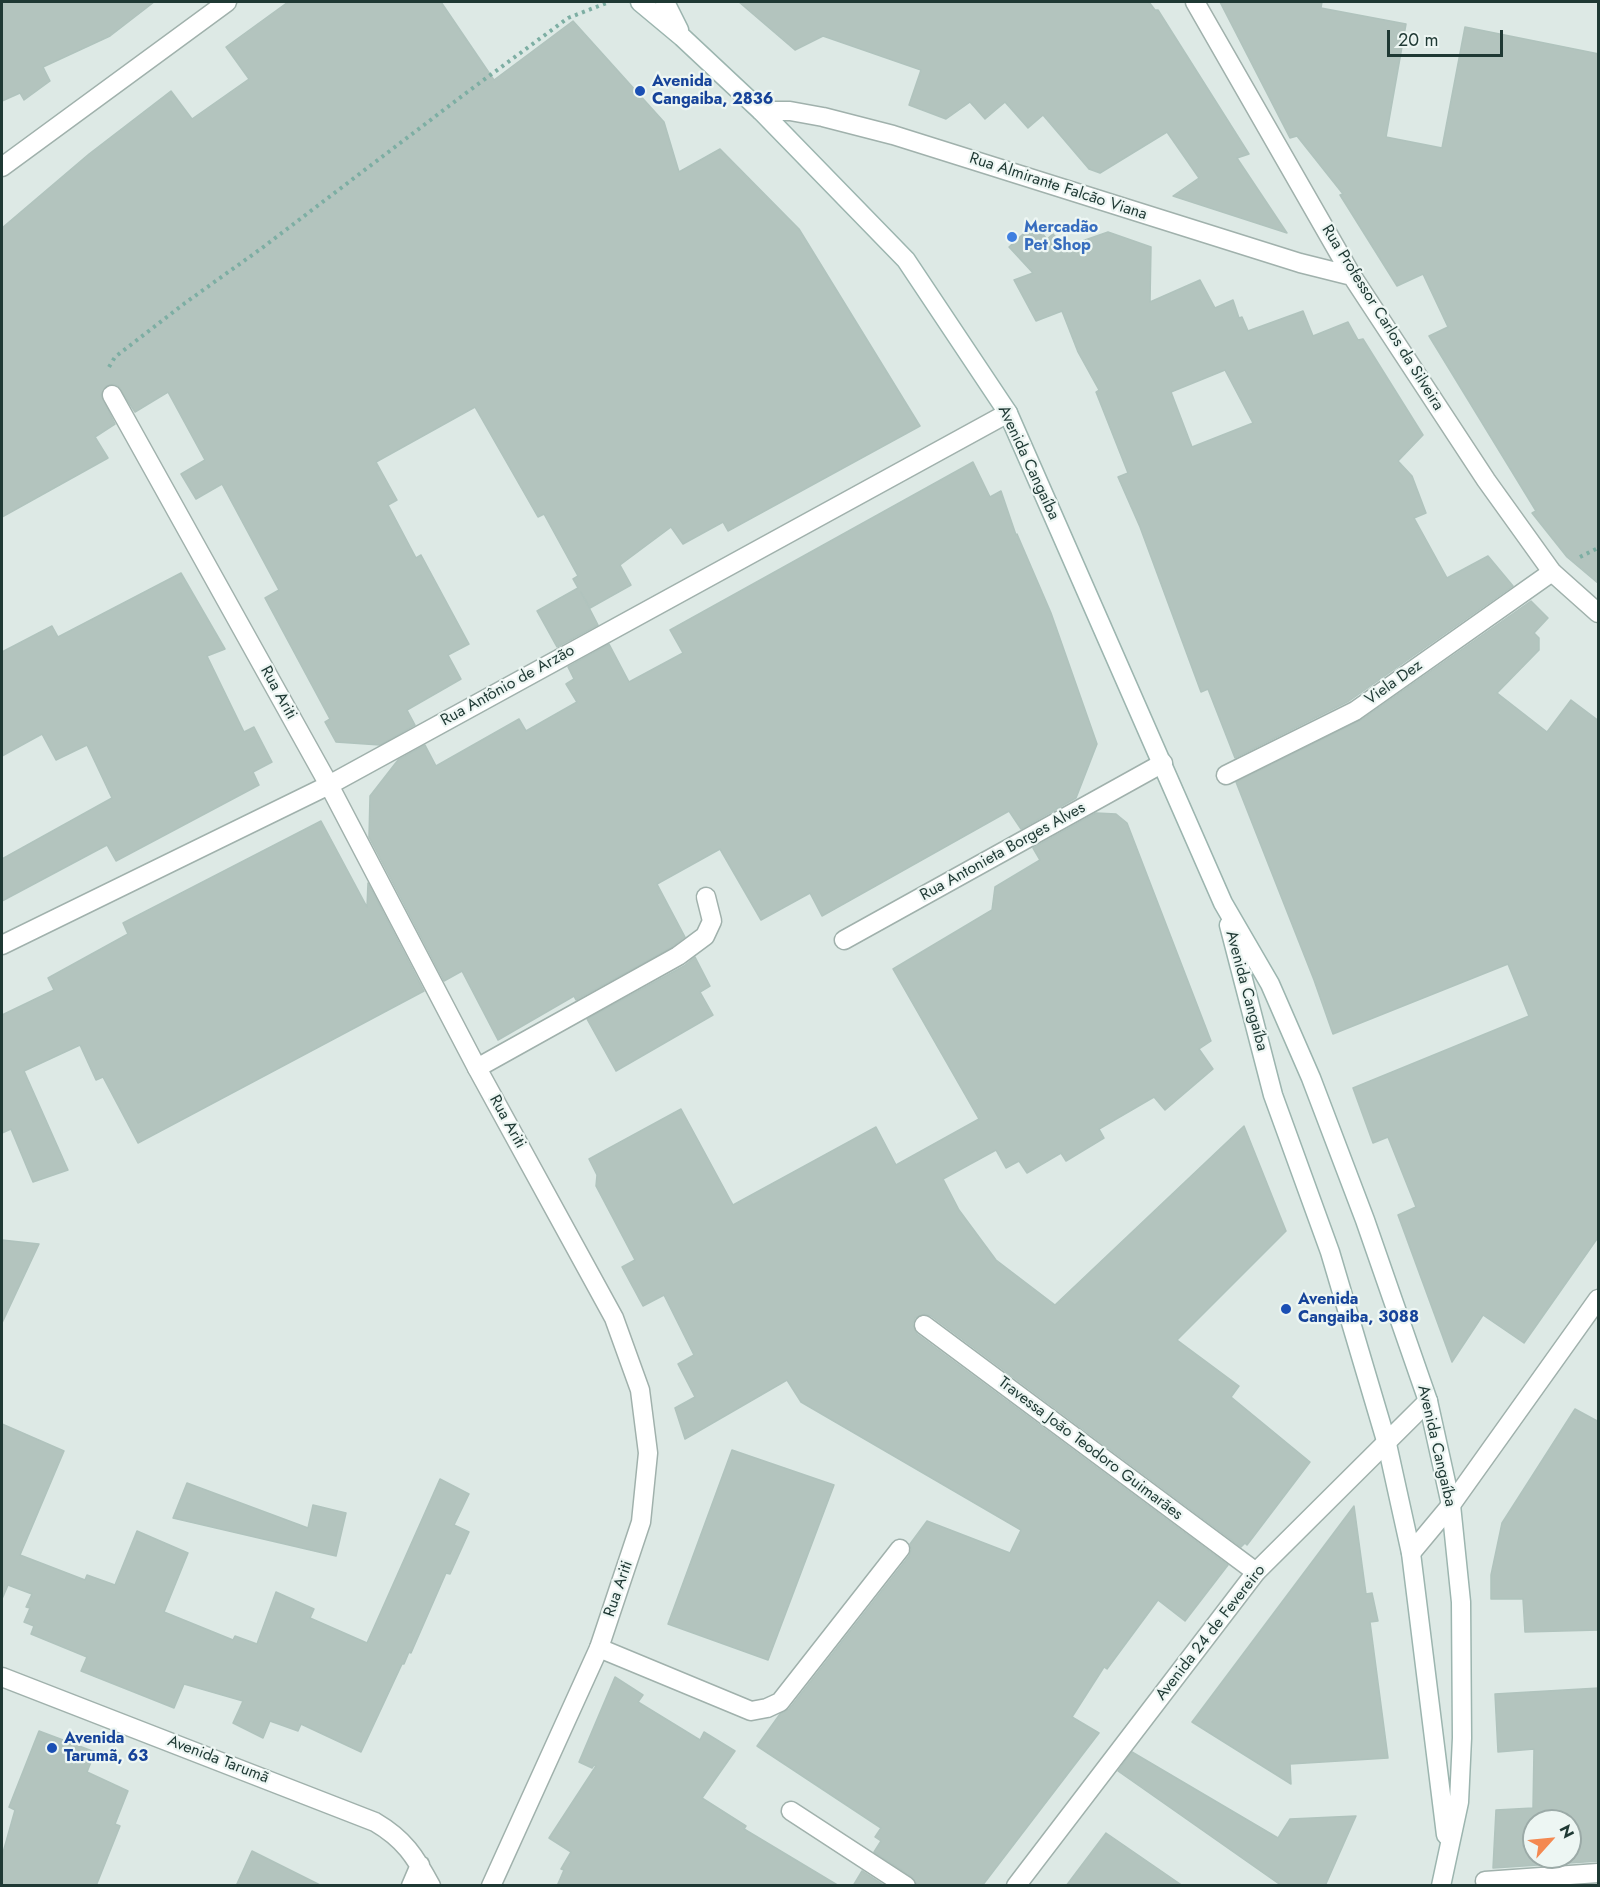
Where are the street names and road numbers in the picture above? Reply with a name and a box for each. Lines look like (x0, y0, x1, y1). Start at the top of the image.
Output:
street label: Rua Almirante Falcão Viana (967, 149, 1149, 225)
street label: Rua Professor Carlos da Silveira (1317, 222, 1447, 414)
street label: Avenida Cangaíba (993, 403, 1063, 523)
street label: Rua Antônio de Arzão (438, 641, 578, 731)
street label: Viela Dez (1362, 656, 1426, 710)
street label: Rua Ariti (256, 663, 300, 723)
street label: Rua Antonieta Borges Alves (917, 799, 1089, 905)
street label: Avenida Cangaíba (1221, 929, 1271, 1053)
street label: Rua Ariti (485, 1092, 529, 1152)
street label: Travessa João Teodoro Guimarães (994, 1373, 1186, 1525)
street label: Avenida Cangaíba (1413, 1384, 1459, 1508)
street label: Rua Ariti (600, 1558, 638, 1620)
street label: Avenida 24 de Fevereiro (1152, 1561, 1270, 1705)
street label: Avenida Tarumã (165, 1732, 271, 1788)

